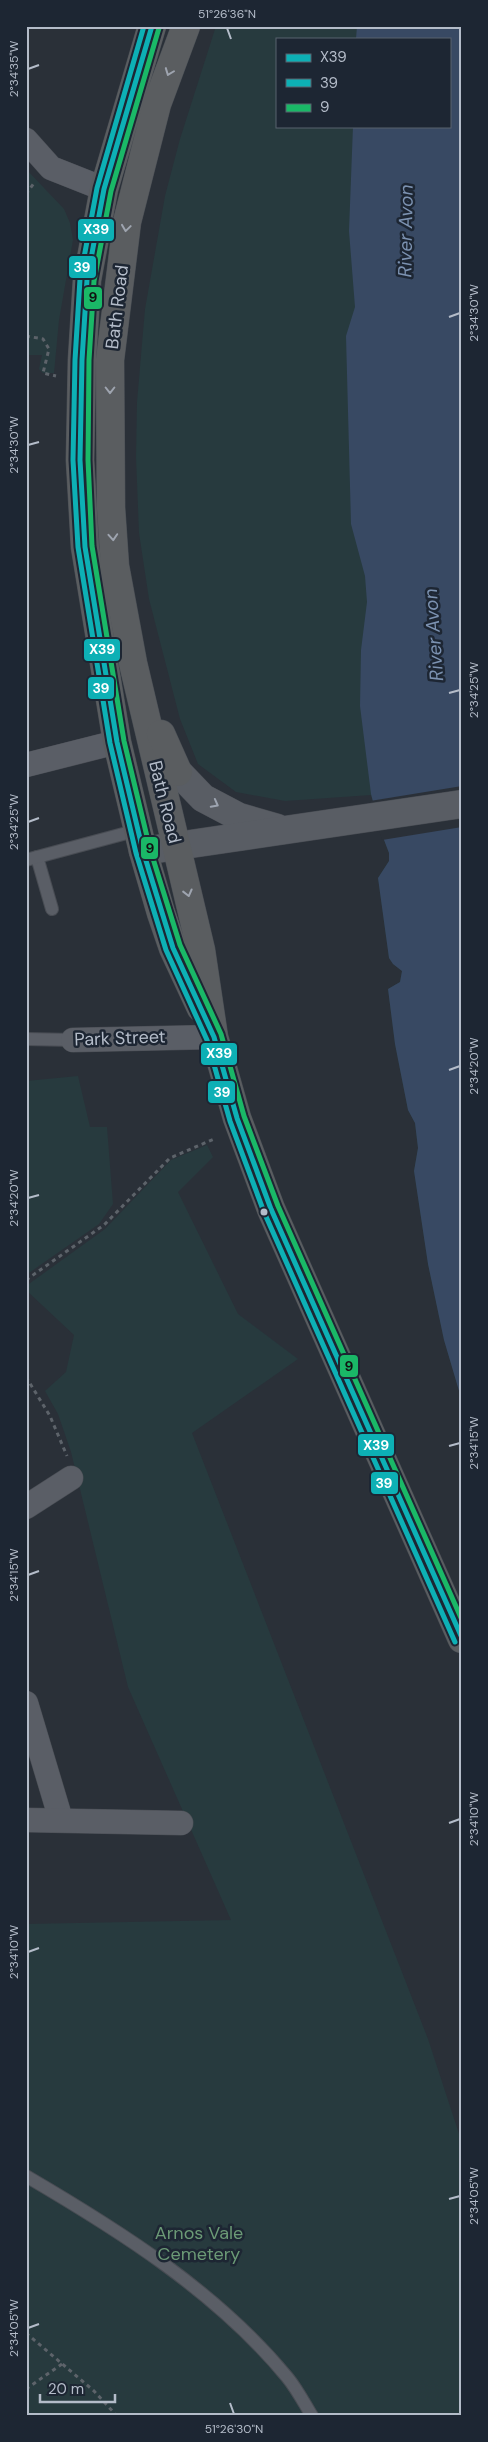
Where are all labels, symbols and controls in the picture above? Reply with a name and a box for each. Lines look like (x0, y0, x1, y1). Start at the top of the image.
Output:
text: 51°26'36"N (198, 6, 256, 22)
legend (276, 38, 450, 128)
text: 2°34'35"W (6, 40, 22, 97)
text: X39 (320, 47, 347, 67)
one-way arrow (165, 67, 175, 76)
text: 39 (320, 73, 338, 93)
text: 9 (320, 97, 329, 117)
water label: River Avon (392, 184, 419, 278)
line badge: X39 (77, 218, 115, 242)
text: X39 (83, 220, 109, 238)
one-way arrow (122, 224, 132, 233)
line badge: 39 (68, 255, 97, 279)
text: 39 (74, 258, 91, 276)
street label: Bath Road (100, 264, 134, 350)
text: 2°34'30"W (466, 284, 482, 342)
line badge: 9 (83, 286, 103, 310)
text: 9 (89, 288, 98, 306)
one-way arrow (105, 386, 115, 394)
text: 2°34'30"W (6, 416, 22, 474)
one-way arrow (108, 534, 119, 542)
water label: River Avon (418, 588, 449, 682)
line badge: X39 (83, 638, 121, 662)
text: X39 (89, 640, 115, 658)
text: 2°34'25"W (466, 661, 482, 718)
line badge: 39 (87, 676, 115, 700)
text: 39 (93, 679, 110, 697)
street label: Bath Road (143, 758, 187, 846)
text: 2°34'25"W (6, 793, 22, 850)
one-way arrow (209, 798, 218, 808)
line badge: 9 (140, 836, 159, 860)
text: 9 (146, 839, 155, 857)
one-way arrow (182, 889, 193, 898)
street label: Park Street (74, 1024, 166, 1052)
text: 2°34'20"W (466, 1037, 482, 1095)
line badge: X39 (200, 1042, 238, 1066)
text: X39 (206, 1044, 232, 1062)
line badge: 39 (207, 1080, 236, 1104)
text: 39 (214, 1083, 231, 1101)
text: 2°34'20"W (6, 1169, 22, 1227)
unlabelled marker (259, 1207, 269, 1217)
line badge: 9 (339, 1354, 359, 1378)
text: 9 (345, 1357, 354, 1375)
text: 2°34'15"W (466, 1416, 482, 1470)
line badge: X39 (357, 1433, 395, 1457)
text: X39 (363, 1436, 389, 1454)
line badge: 39 (370, 1471, 399, 1495)
text: 39 (376, 1474, 393, 1492)
text: 2°34'15"W (6, 1548, 22, 1602)
text: 2°34'10"W (466, 1791, 482, 1846)
text: 2°34'10"W (6, 1924, 22, 1979)
text: 2°34'05"W (466, 2167, 482, 2225)
park label: Arnos Vale Cemetery (155, 2221, 243, 2266)
text: 2°34'05"W (6, 2299, 22, 2357)
scale bar (40, 2372, 115, 2404)
text: 20 m (48, 2379, 84, 2399)
text: 51°26'30"N (205, 2421, 263, 2437)

